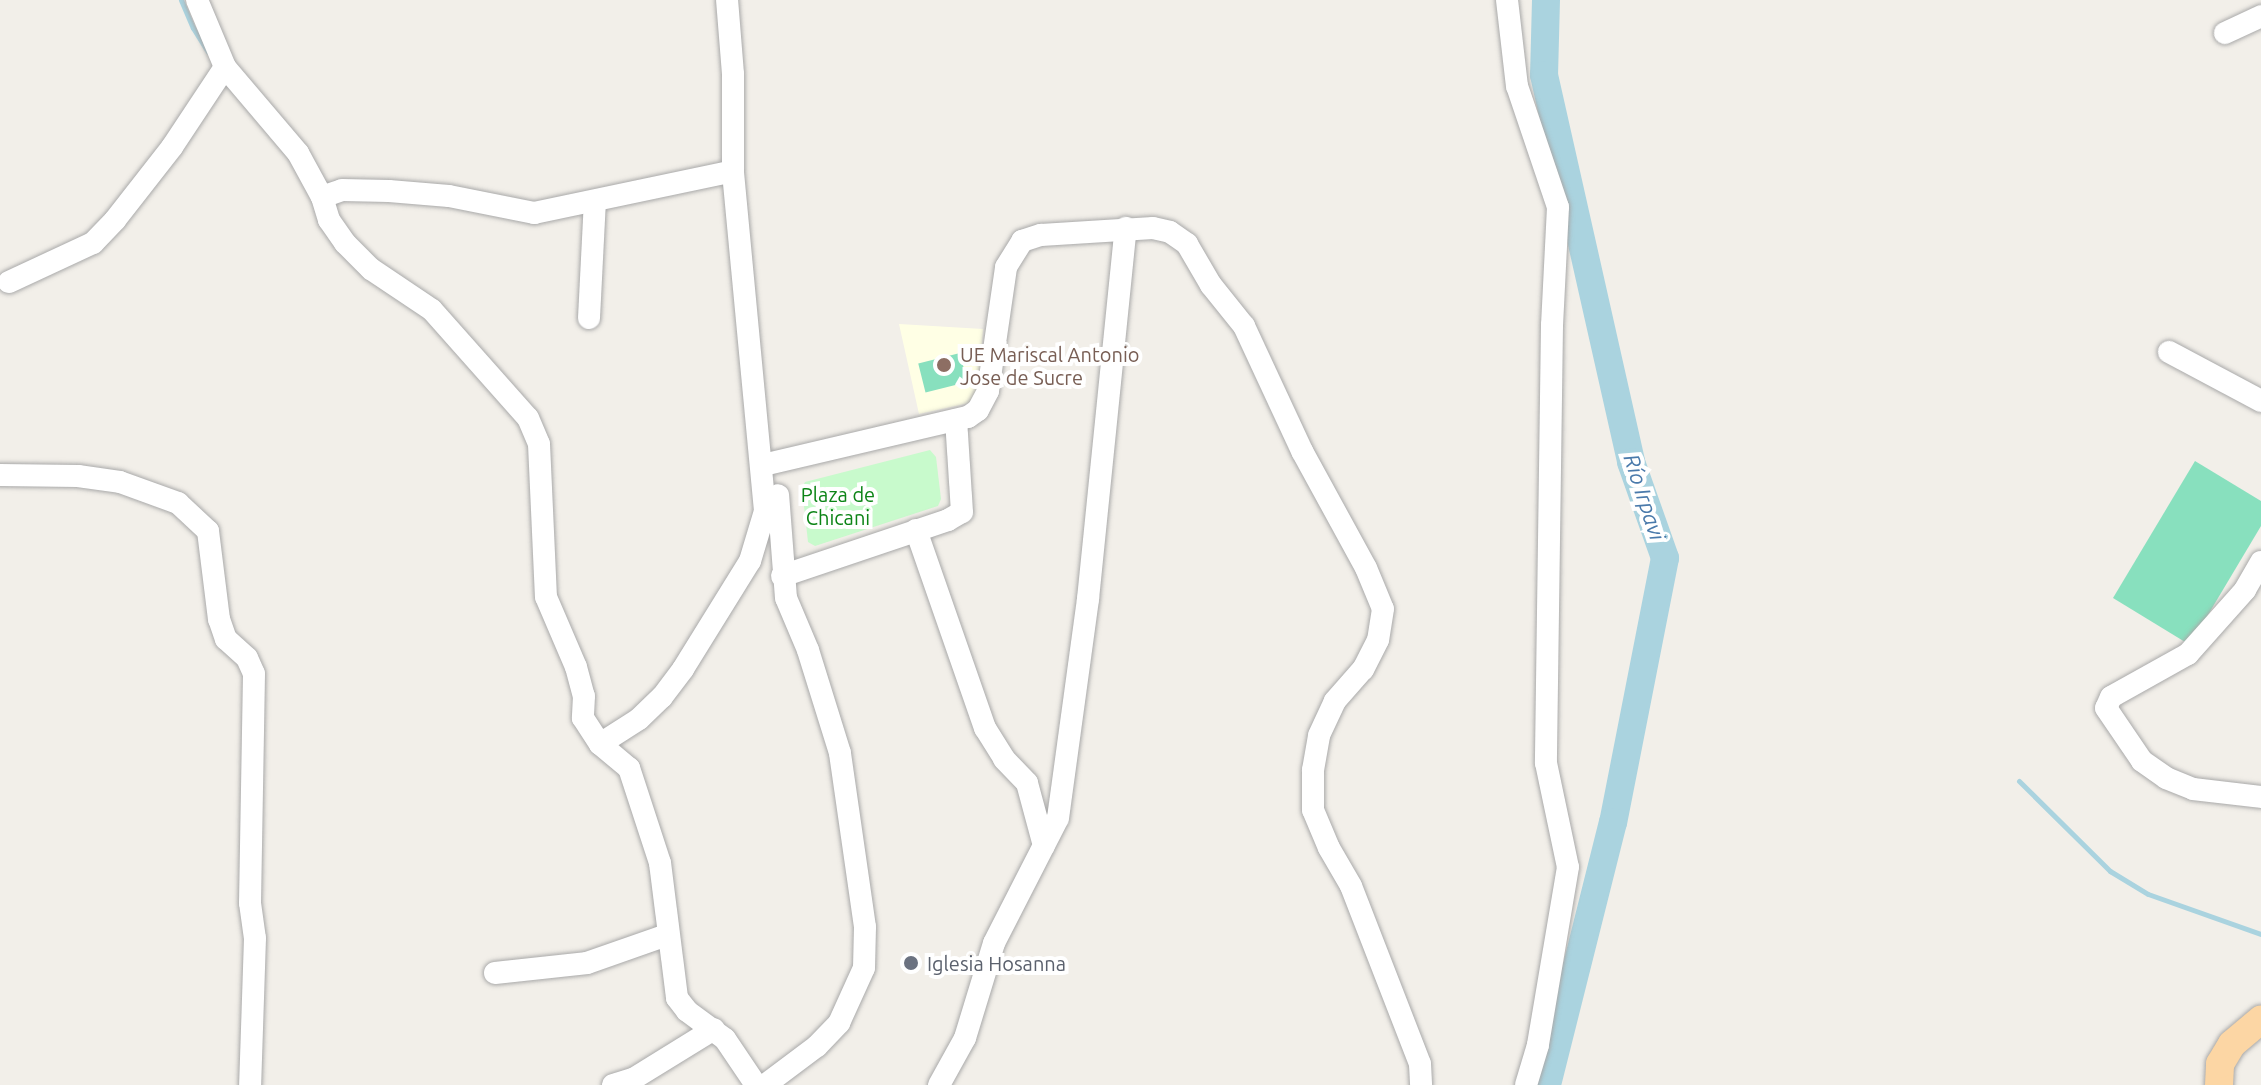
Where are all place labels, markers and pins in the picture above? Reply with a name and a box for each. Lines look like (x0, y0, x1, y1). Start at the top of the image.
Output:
place label: UE Mariscal Antonio Jose de Sucre (960, 342, 1139, 389)
marker: UE Mariscal Antonio Jose de Sucre (935, 356, 953, 374)
place label: Iglesia Hosanna (927, 951, 1066, 975)
marker: Iglesia Hosanna (902, 954, 920, 972)

